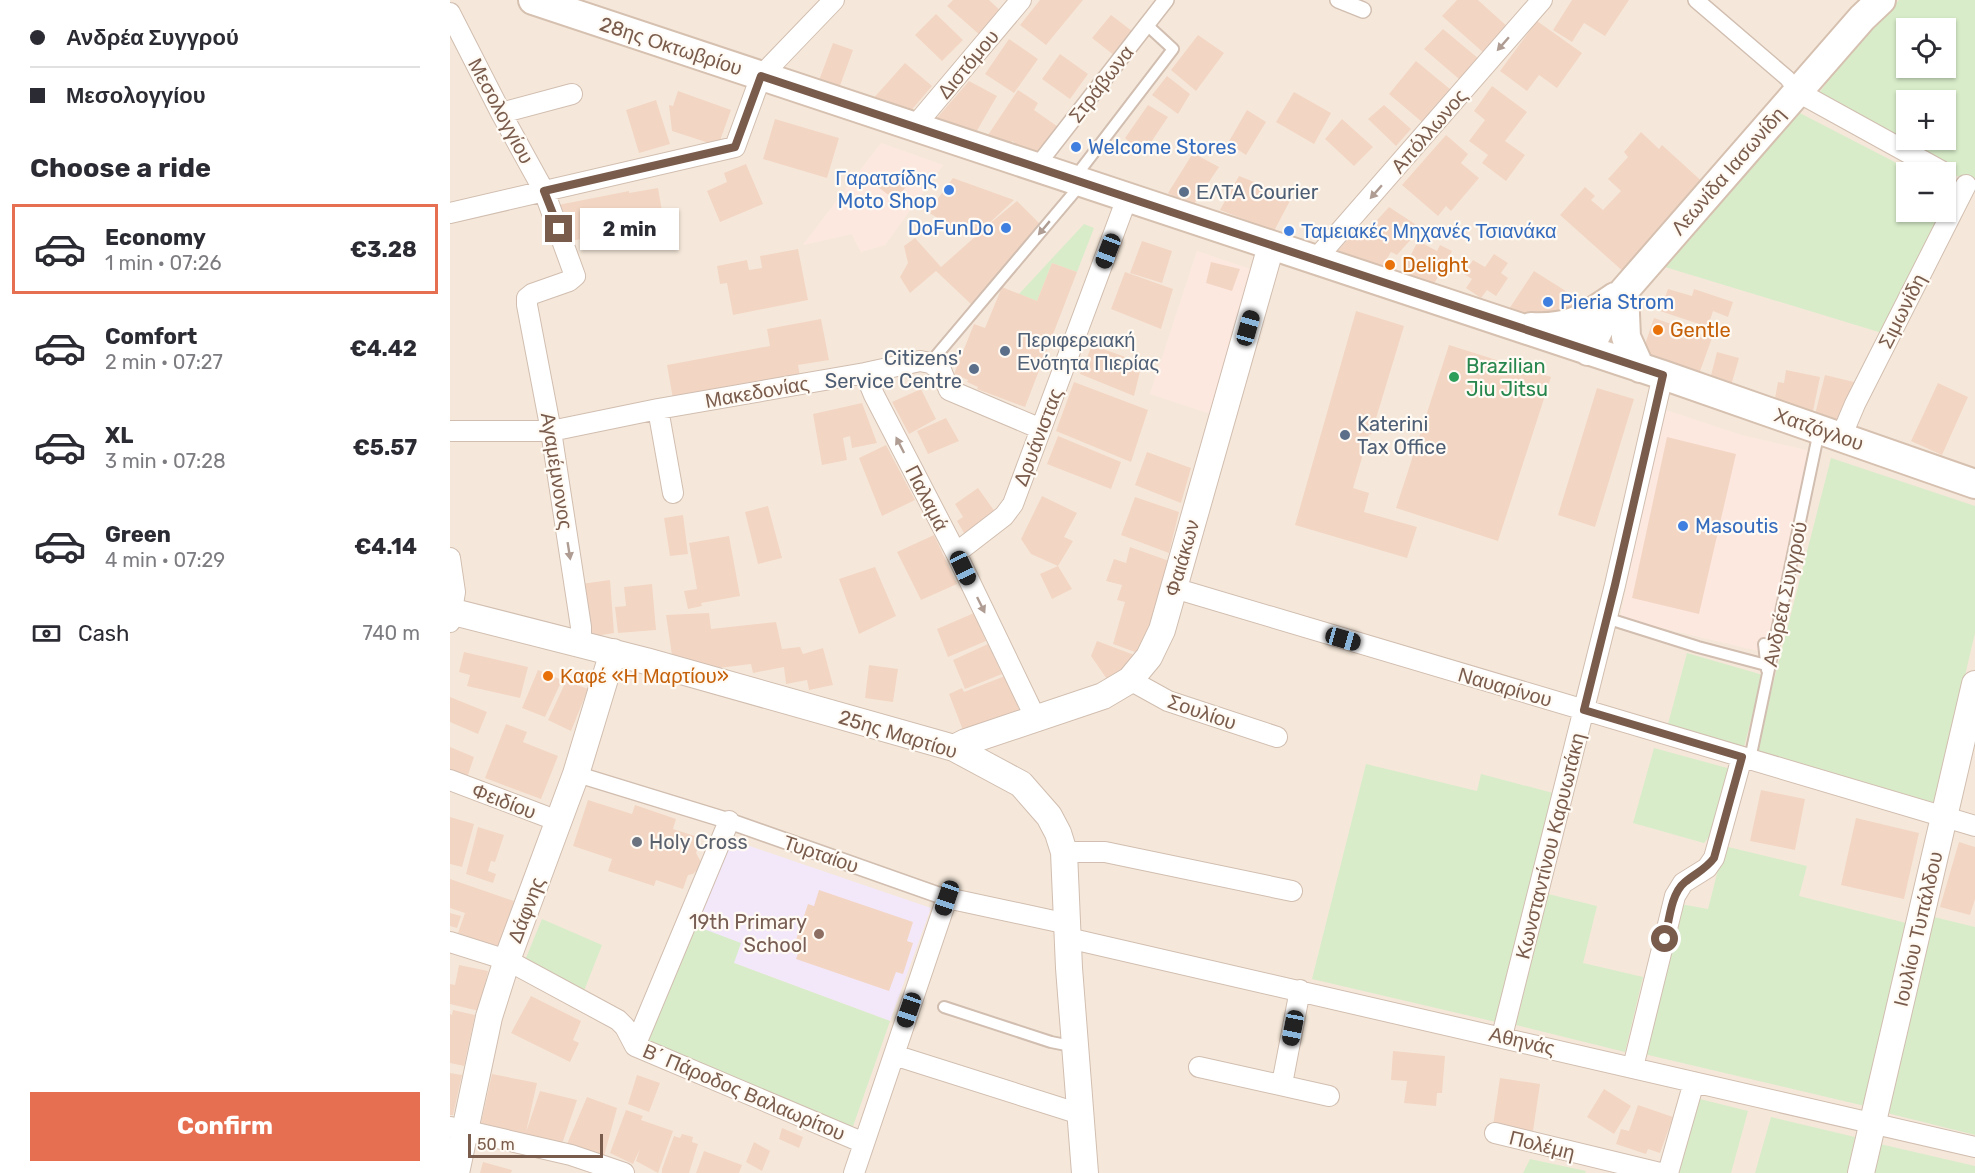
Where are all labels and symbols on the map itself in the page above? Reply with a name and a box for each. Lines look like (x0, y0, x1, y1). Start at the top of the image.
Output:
street label: 28ης Οκτωβρίου (597, 12, 745, 80)
street label: Διστόμου (932, 25, 1004, 103)
one-way arrow (1497, 36, 1510, 52)
street label: Στράβωνα (1064, 41, 1138, 127)
street label: Μεσολογγίου (463, 54, 539, 168)
street label: Απόλλωνος (1386, 84, 1472, 178)
street label: Λεωνίδα Ιασωνίδη (1666, 102, 1790, 240)
place label: Welcome Stores (1088, 135, 1237, 159)
marker: Welcome Stores (1069, 140, 1083, 154)
place label: Γαρατσίδης Moto Shop (835, 166, 937, 213)
place label: ΕΛΤΑ Courier (1196, 180, 1319, 204)
marker: Γαρατσίδης Moto Shop (942, 183, 956, 197)
one-way arrow (1370, 184, 1383, 199)
marker: ΕΛΤΑ Courier (1177, 185, 1191, 199)
callout: 2 min (580, 208, 679, 250)
route end (545, 215, 572, 242)
place label: DoFunDo (908, 216, 994, 240)
place label: Ταμειακές Μηχανές Τσιανάκα (1301, 219, 1557, 243)
one-way arrow (1038, 220, 1051, 235)
marker: DoFunDo (999, 221, 1013, 235)
marker: Ταμειακές Μηχανές Τσιανάκα (1282, 224, 1296, 238)
car (1093, 231, 1123, 271)
place label: Delight (1402, 253, 1469, 277)
marker: Delight (1383, 258, 1397, 272)
street label: Σιμωνίδη (1873, 270, 1931, 352)
place label: Pieria Strom (1560, 290, 1674, 314)
marker: Pieria Strom (1541, 295, 1555, 309)
car (1234, 308, 1262, 348)
place label: Gentle (1670, 318, 1731, 342)
marker: Gentle (1651, 323, 1665, 337)
place label: Περιφερειακή Ενότητα Πιερίας (1017, 328, 1159, 375)
marker: Περιφερειακή Ενότητα Πιερίας (998, 344, 1012, 358)
place label: Citizens' Service Centre (825, 346, 962, 393)
place label: Brazilian Jiu Jitsu (1466, 354, 1548, 401)
marker: Citizens' Service Centre (967, 362, 981, 376)
marker: Brazilian Jiu Jitsu (1447, 370, 1461, 384)
street label: Μακεδονίας (703, 371, 811, 413)
street label: Δρυάνιστας (1008, 384, 1068, 489)
street label: Χατζόγλου (1771, 403, 1867, 455)
street label: Αγαμέμνονος (536, 411, 578, 532)
place label: Katerini Tax Office (1357, 412, 1446, 459)
marker: Katerini Tax Office (1338, 428, 1352, 442)
one-way arrow (895, 436, 905, 453)
street label: Παλαμά (900, 461, 954, 535)
place label: Masoutis (1695, 514, 1779, 538)
street label: Φαιάκων (1160, 517, 1204, 599)
marker: Masoutis (1676, 519, 1690, 533)
street label: Ανδρέα Συγγρού (1758, 519, 1812, 669)
one-way arrow (565, 542, 574, 561)
car (947, 548, 979, 588)
one-way arrow (977, 597, 986, 614)
car (1323, 625, 1363, 653)
street label: Ναυαρίνου (1455, 662, 1555, 712)
place label: Καφέ «Η Μαρτίου» (560, 664, 729, 688)
marker: Καφέ «Η Μαρτίου» (541, 669, 555, 683)
street label: Σουλίου (1165, 689, 1239, 735)
street label: 25ης Μαρτίου (836, 705, 960, 763)
street label: Κωνσταντίνου Καρυωτάκη (1510, 730, 1590, 962)
street label: Φειδίου (468, 778, 540, 824)
place label: Holy Cross (649, 830, 748, 854)
street label: Τυρταίου (780, 830, 862, 878)
marker: Holy Cross (630, 835, 644, 849)
street label: Ιουλίου Τυπάλδου (1888, 849, 1948, 1009)
street label: Δάφνης (502, 873, 550, 946)
car (933, 878, 961, 918)
place label: 19th Primary School (689, 910, 807, 957)
route start (1651, 925, 1678, 952)
marker: 19th Primary School (812, 927, 826, 941)
car (895, 990, 923, 1030)
car (1281, 1009, 1305, 1047)
street label: Αθηνάς (1487, 1022, 1558, 1060)
street label: Β΄ Πάροδος Βαλαωρίτου (639, 1038, 849, 1146)
street label: Πολέμη (1507, 1125, 1577, 1165)
scale bar (468, 1131, 603, 1158)

